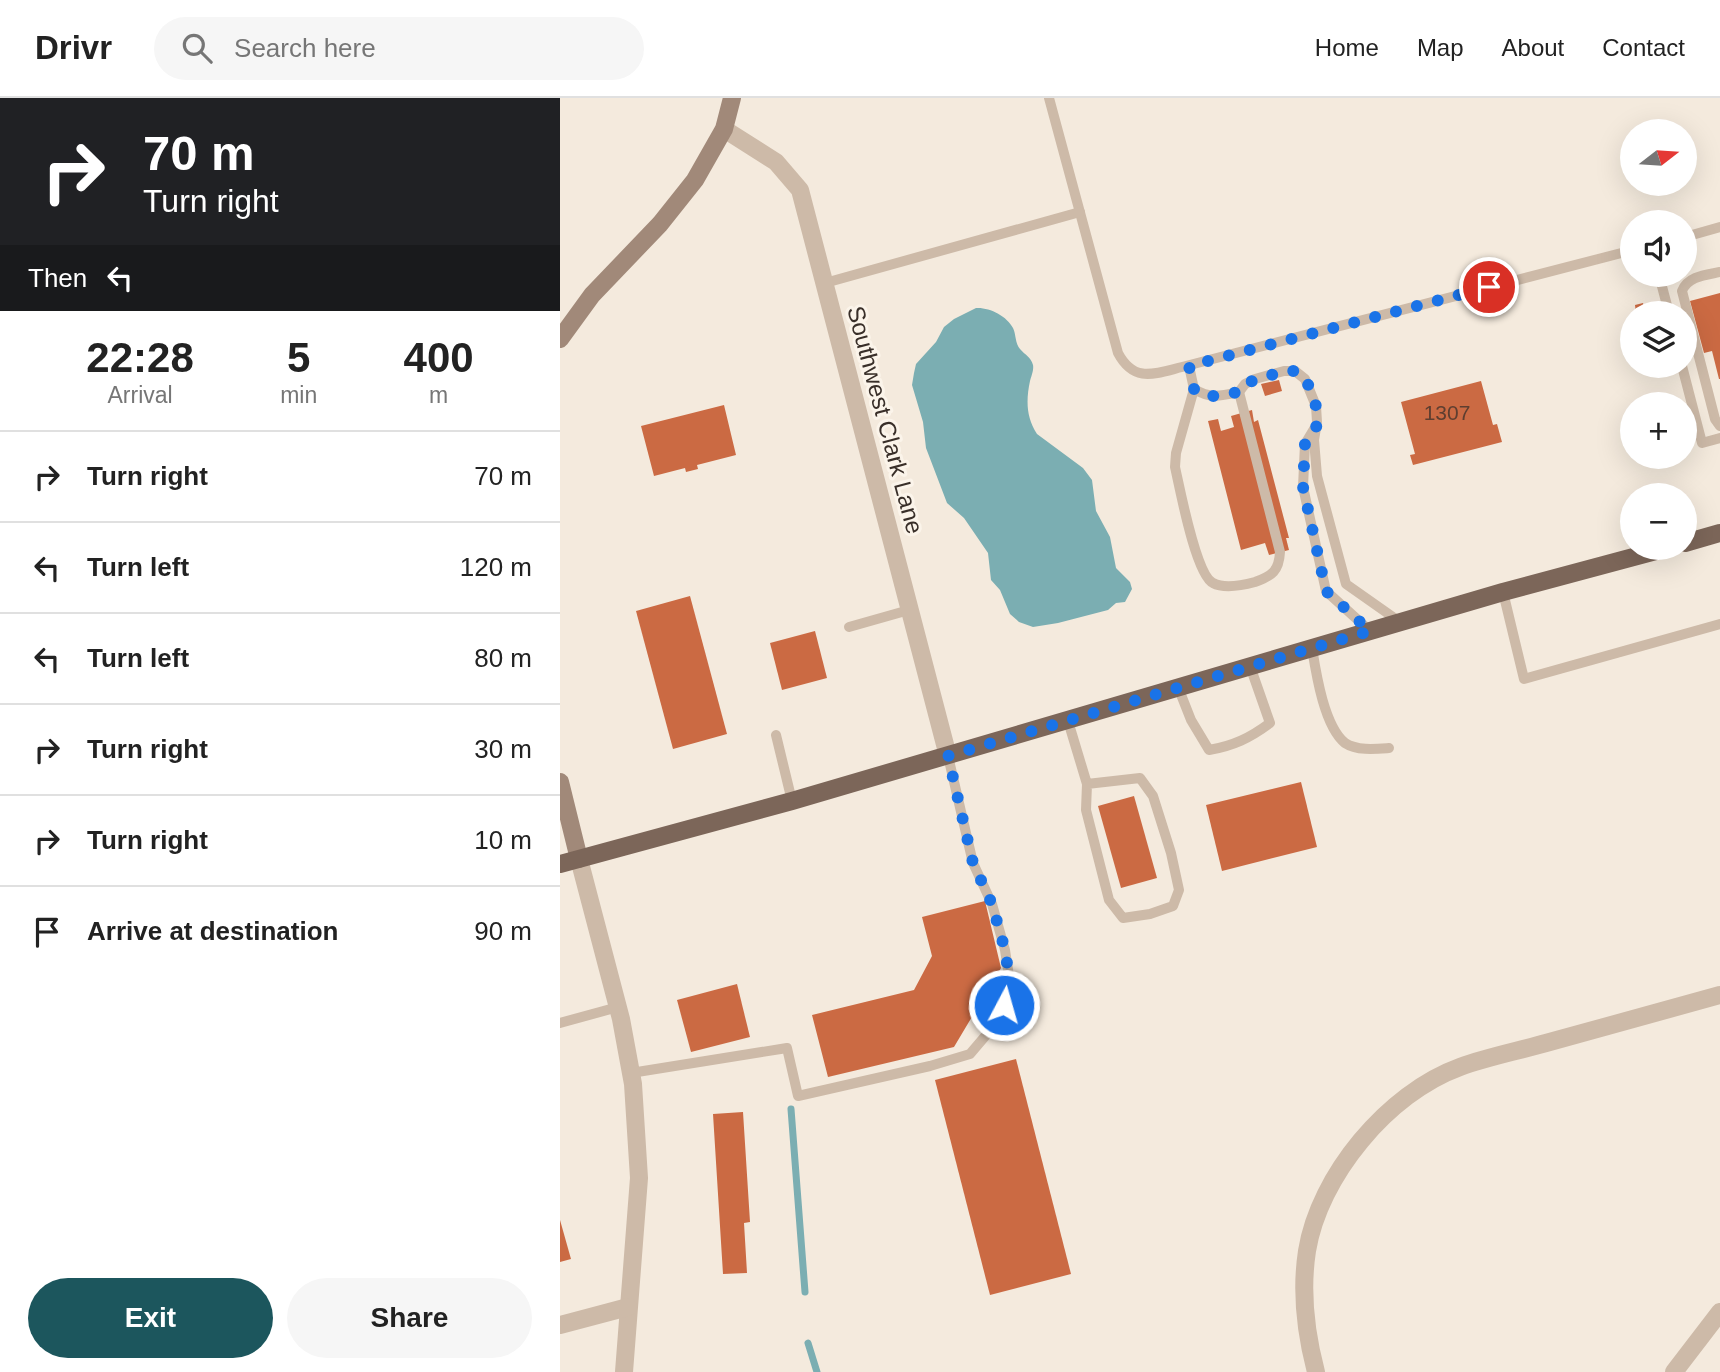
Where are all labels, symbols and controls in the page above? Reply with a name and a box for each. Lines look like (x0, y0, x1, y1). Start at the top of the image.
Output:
search box (154, 17, 644, 80)
text: Drivr (35, 29, 112, 66)
icon: search (178, 29, 216, 67)
text: Search here (234, 33, 376, 63)
text: Home (1315, 34, 1379, 61)
text: Map (1417, 34, 1464, 61)
text: About (1502, 34, 1564, 61)
text: Contact (1602, 34, 1685, 61)
north arrow (1620, 119, 1698, 196)
map controls (1620, 119, 1697, 560)
icon: right (28, 126, 119, 217)
text: 70 m (143, 126, 255, 180)
text: Turn right (143, 183, 279, 219)
button: sound (1620, 210, 1697, 287)
pin (1459, 257, 1519, 317)
icon: left (101, 259, 139, 297)
text: Then (28, 263, 87, 293)
icon: arrive (1470, 268, 1508, 306)
button: layers (1620, 301, 1697, 378)
street label: Southwest Clark Lane (842, 303, 929, 537)
text: 22:28 (86, 334, 194, 381)
text: 5 (287, 334, 310, 381)
text: 400 (404, 334, 474, 381)
text: Arrival (107, 382, 173, 408)
text: min (280, 382, 317, 408)
text: m (429, 382, 448, 408)
button: + (1620, 392, 1697, 469)
house number: 1307 (1424, 401, 1470, 424)
icon: right (28, 458, 66, 496)
text: Turn right (87, 461, 208, 491)
text: 70 m (474, 461, 532, 491)
button: − (1620, 483, 1697, 560)
icon: left (28, 549, 66, 587)
text: Turn left (87, 552, 189, 582)
text: 120 m (460, 552, 532, 582)
icon: left (28, 640, 66, 678)
text: Turn left (87, 643, 189, 673)
text: 80 m (474, 643, 532, 673)
icon: right (28, 731, 66, 769)
text: Turn right (87, 734, 208, 764)
text: 30 m (474, 734, 532, 764)
icon: right (28, 822, 66, 860)
text: Turn right (87, 825, 208, 855)
text: 10 m (474, 825, 532, 855)
icon: arrive (28, 913, 66, 951)
text: Arrive at destination (87, 916, 338, 946)
text: 90 m (474, 916, 532, 946)
position arrow (967, 968, 1041, 1042)
button: Exit (28, 1278, 273, 1358)
button: Share (287, 1278, 532, 1358)

